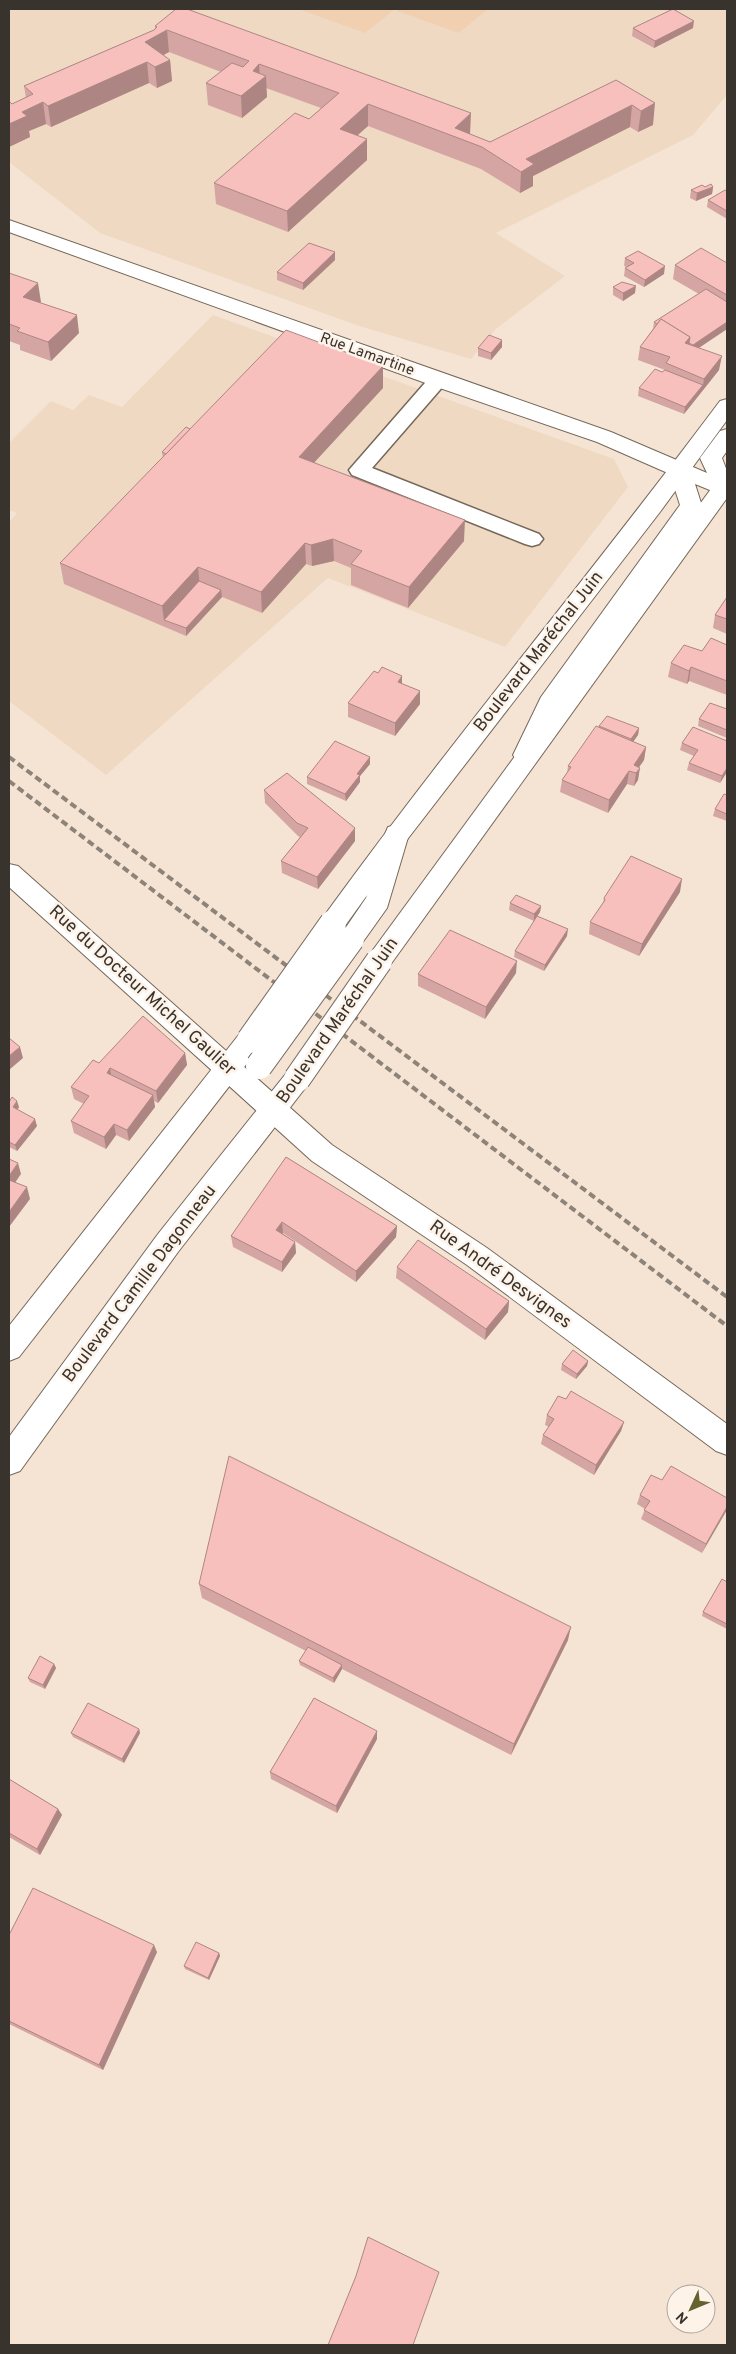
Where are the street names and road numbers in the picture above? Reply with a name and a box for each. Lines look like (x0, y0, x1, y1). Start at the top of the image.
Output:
street label: Rue Lamartine (317, 329, 417, 381)
street label: Boulevard Maréchal Juin (469, 567, 609, 737)
street label: Rue du Docteur Michel Gaulier (43, 901, 241, 1081)
street label: Boulevard Maréchal Juin (272, 933, 404, 1109)
street label: Boulevard Camille Dagonneau (58, 1181, 222, 1387)
street label: Rue André Desvignes (424, 1216, 576, 1334)

